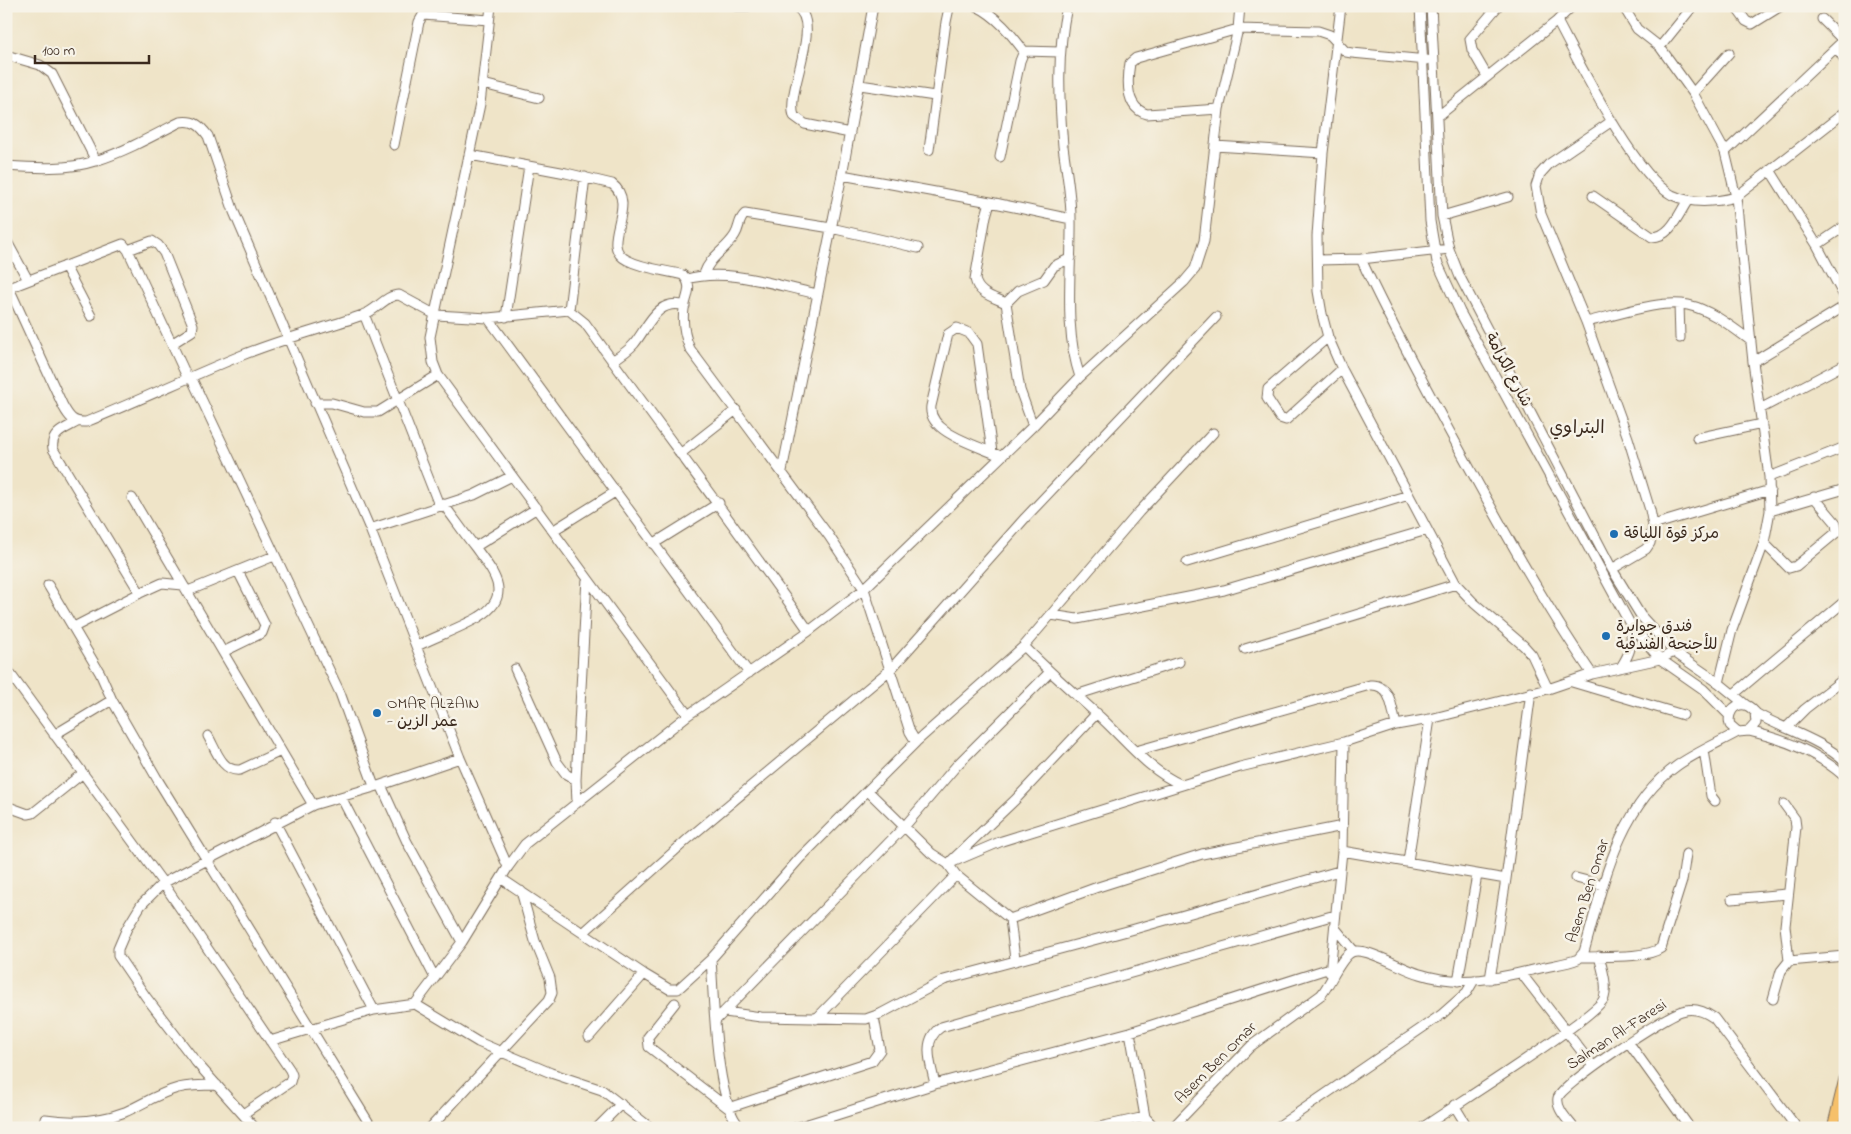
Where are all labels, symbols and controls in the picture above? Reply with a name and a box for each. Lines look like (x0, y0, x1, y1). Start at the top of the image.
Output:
scale bar (35, 32, 149, 64)
text: 100 m (42, 40, 75, 62)
street label: شارع الكرامة (1478, 329, 1538, 411)
district label: البتراوي (1549, 416, 1605, 442)
place label: مركز قوة اللياقة (1624, 522, 1719, 546)
marker: مركز قوة اللياقة (1608, 528, 1620, 540)
place label: فندق جوابرة للأجنحة الفندقية (1616, 615, 1717, 657)
marker: فندق جوابرة للأجنحة الفندقية (1600, 630, 1612, 642)
place label: OMAR ALZAIN - عمر الزين (387, 692, 479, 734)
marker: OMAR ALZAIN - عمر الزين (371, 707, 383, 719)
street label: Asem Ben Omar (1560, 836, 1616, 946)
street label: Salman Al-Faresi (1562, 993, 1672, 1076)
street label: Asem Ben Omar (1169, 1016, 1263, 1110)

